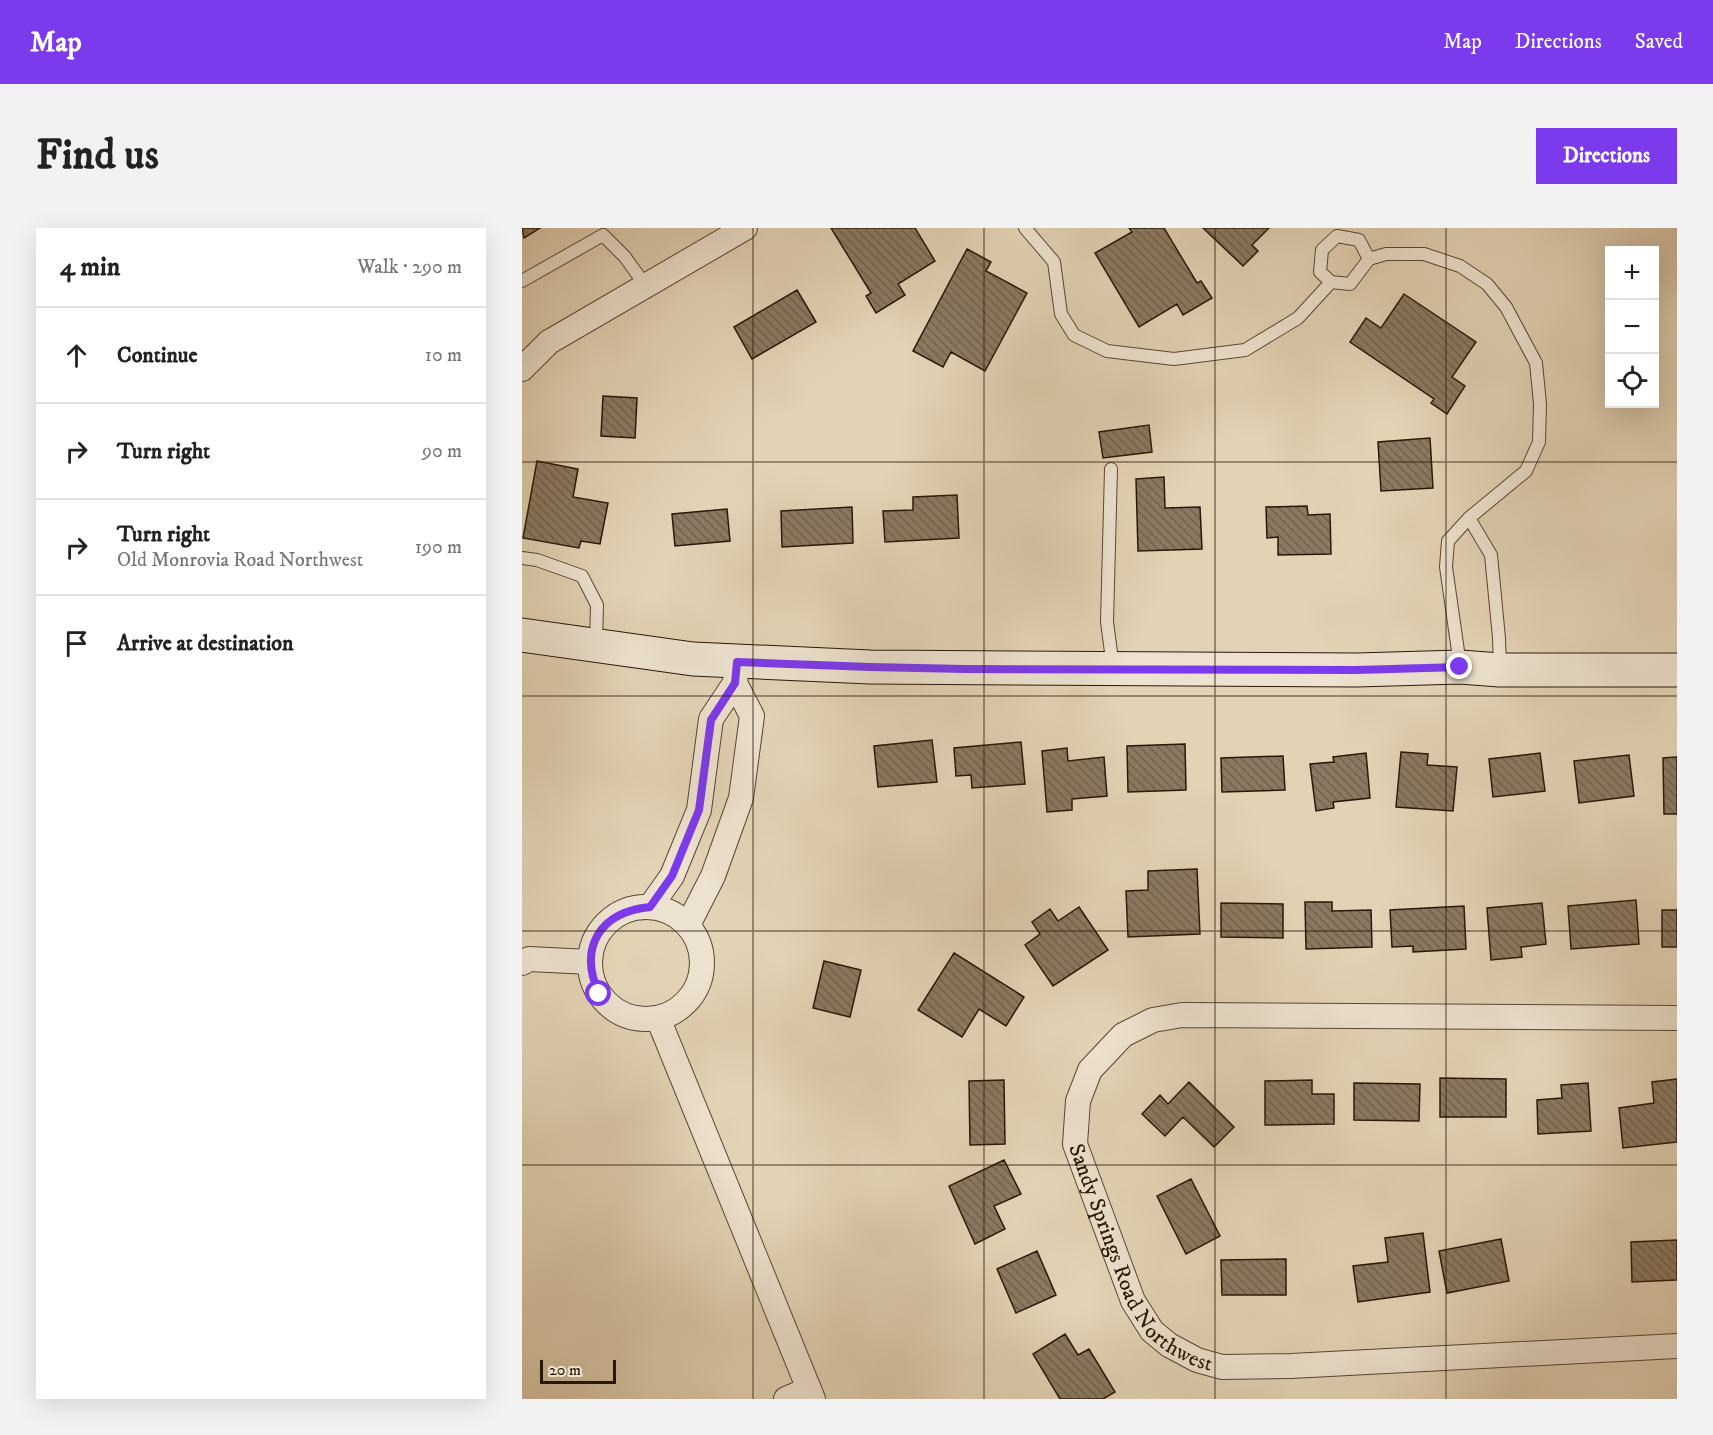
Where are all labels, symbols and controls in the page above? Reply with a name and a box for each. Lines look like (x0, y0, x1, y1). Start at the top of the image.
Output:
text: Map (30, 25, 82, 60)
text: Map (1443, 29, 1482, 55)
text: Directions (1515, 29, 1602, 55)
text: Saved (1635, 29, 1683, 55)
button: Directions (1536, 128, 1677, 184)
text: Find us (36, 130, 159, 182)
map controls (1605, 246, 1659, 408)
button: + (1605, 246, 1659, 300)
text: 4 min (60, 251, 120, 284)
text: Walk · 290 m (357, 255, 462, 280)
button: − (1605, 300, 1659, 354)
icon: ahead (60, 339, 93, 372)
text: Continue (117, 342, 198, 369)
text: 10 m (425, 343, 462, 368)
button: locate (1605, 354, 1659, 408)
icon: right (60, 435, 93, 468)
text: Turn right (117, 438, 210, 465)
text: 90 m (422, 439, 462, 464)
text: Turn right (117, 521, 210, 548)
icon: right (60, 531, 93, 564)
text: 190 m (415, 535, 462, 560)
text: Old Monrovia Road Northwest (117, 548, 363, 573)
icon: arrive (60, 627, 93, 660)
text: Arrive at destination (117, 630, 294, 657)
route end (1446, 653, 1472, 679)
route start (585, 980, 611, 1006)
street label: Sandy Springs Road Northwest (1063, 1140, 1216, 1377)
scale bar (540, 1357, 616, 1384)
text: 20 m (549, 1360, 581, 1380)

